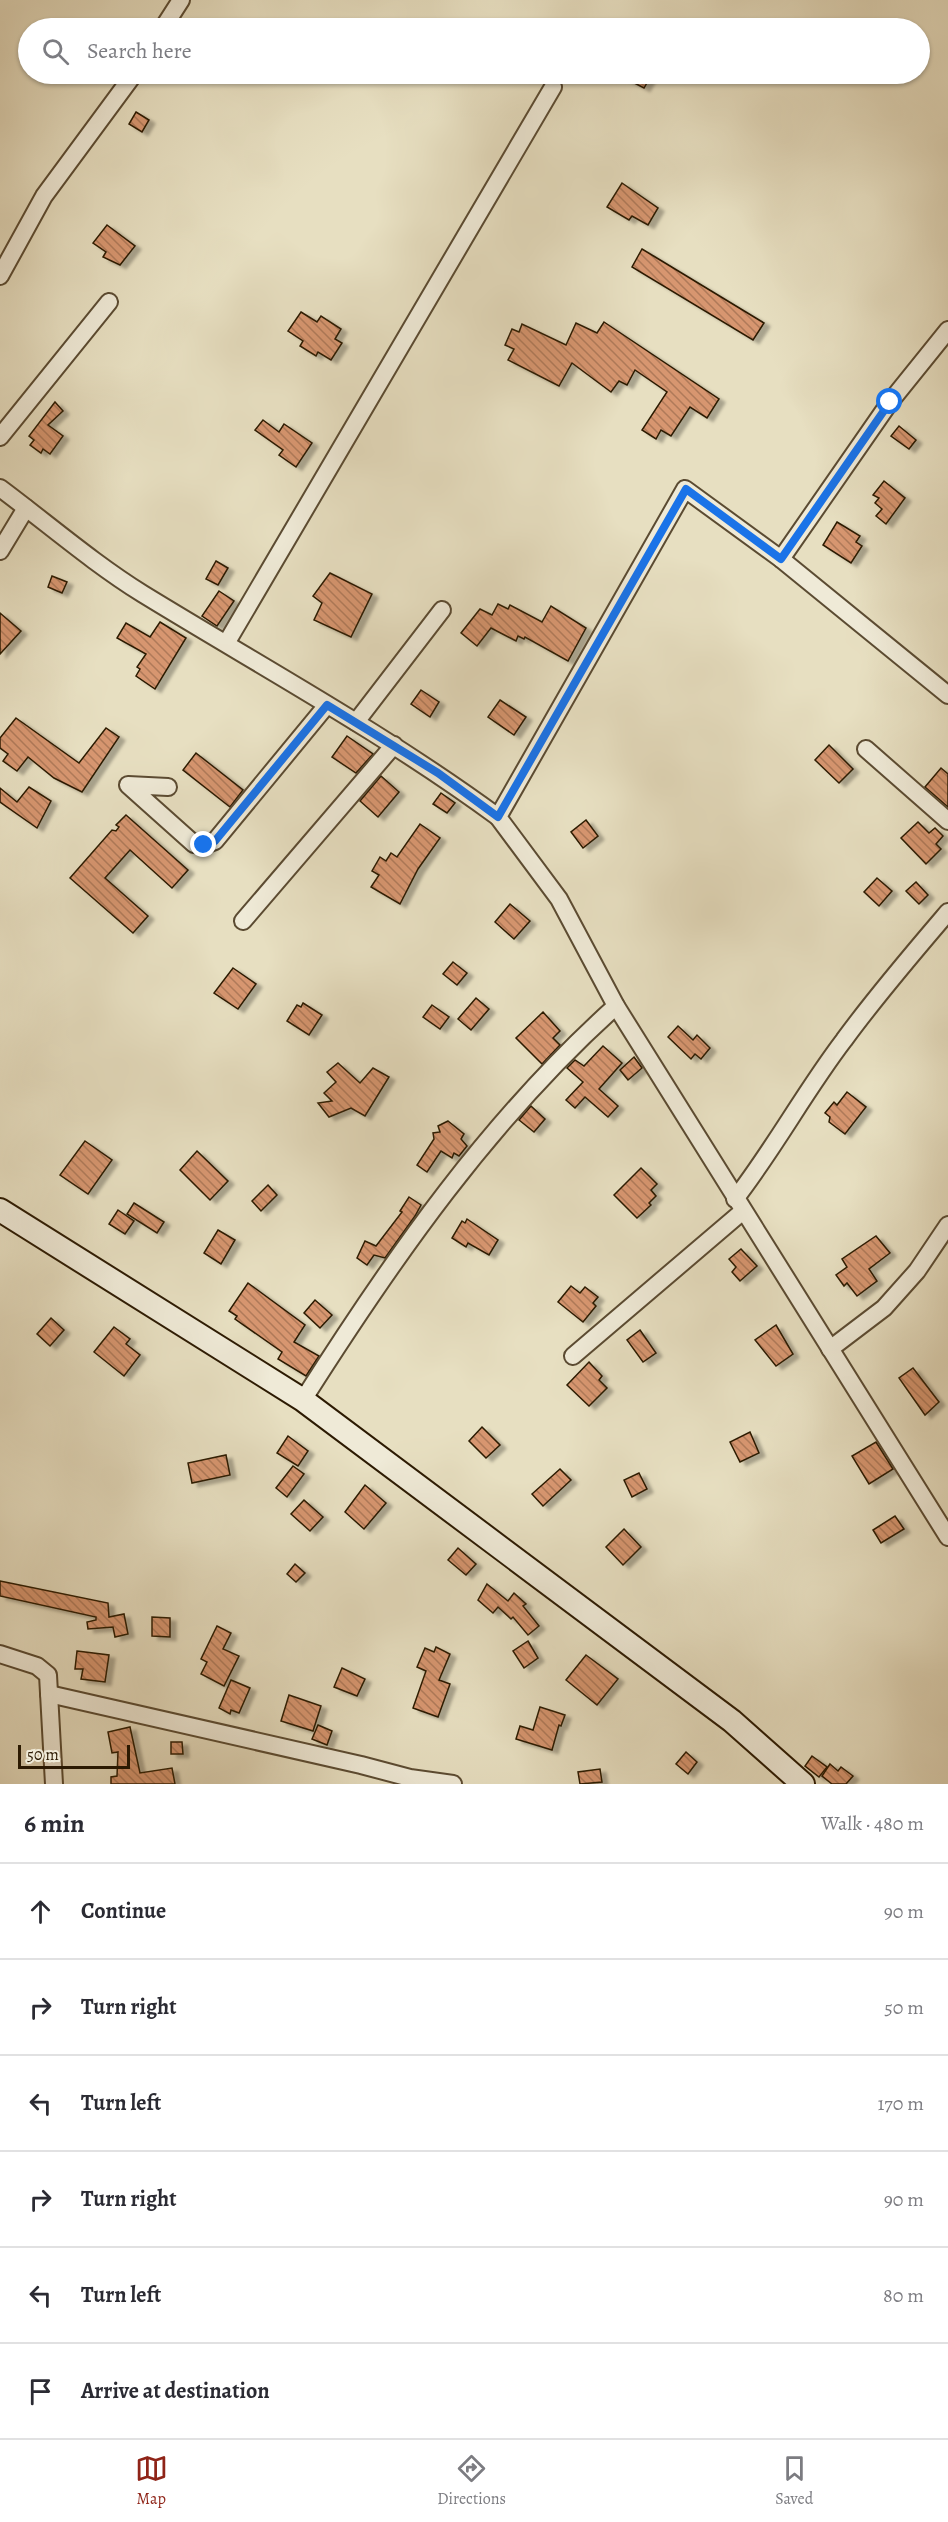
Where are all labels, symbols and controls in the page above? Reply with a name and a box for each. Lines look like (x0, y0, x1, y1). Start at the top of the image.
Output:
search box (18, 18, 930, 84)
icon: search (39, 35, 72, 68)
text: Search here (87, 36, 192, 66)
route start (876, 388, 902, 414)
route end (190, 831, 216, 857)
scale bar (18, 1742, 130, 1770)
text: 50 m (27, 1744, 59, 1766)
text: 6 min (24, 1806, 85, 1841)
text: Walk · 480 m (821, 1810, 924, 1837)
icon: ahead (24, 1895, 57, 1928)
text: Continue (81, 1896, 166, 1926)
text: 90 m (884, 1898, 924, 1925)
icon: right (24, 1991, 57, 2024)
text: Turn right (81, 1992, 177, 2022)
text: 50 m (884, 1994, 924, 2021)
icon: left (24, 2087, 57, 2120)
text: Turn left (81, 2088, 161, 2118)
text: 170 m (878, 2090, 924, 2117)
icon: right (24, 2183, 57, 2216)
text: Turn right (81, 2184, 177, 2214)
text: 90 m (884, 2186, 924, 2213)
icon: left (24, 2279, 57, 2312)
text: Turn left (81, 2280, 161, 2310)
text: 80 m (883, 2282, 924, 2309)
icon: arrive (24, 2375, 57, 2408)
text: Arrive at destination (81, 2376, 270, 2406)
tab: Map (135, 2452, 168, 2510)
tab: Directions (437, 2452, 506, 2510)
tab: Saved (775, 2452, 813, 2510)

